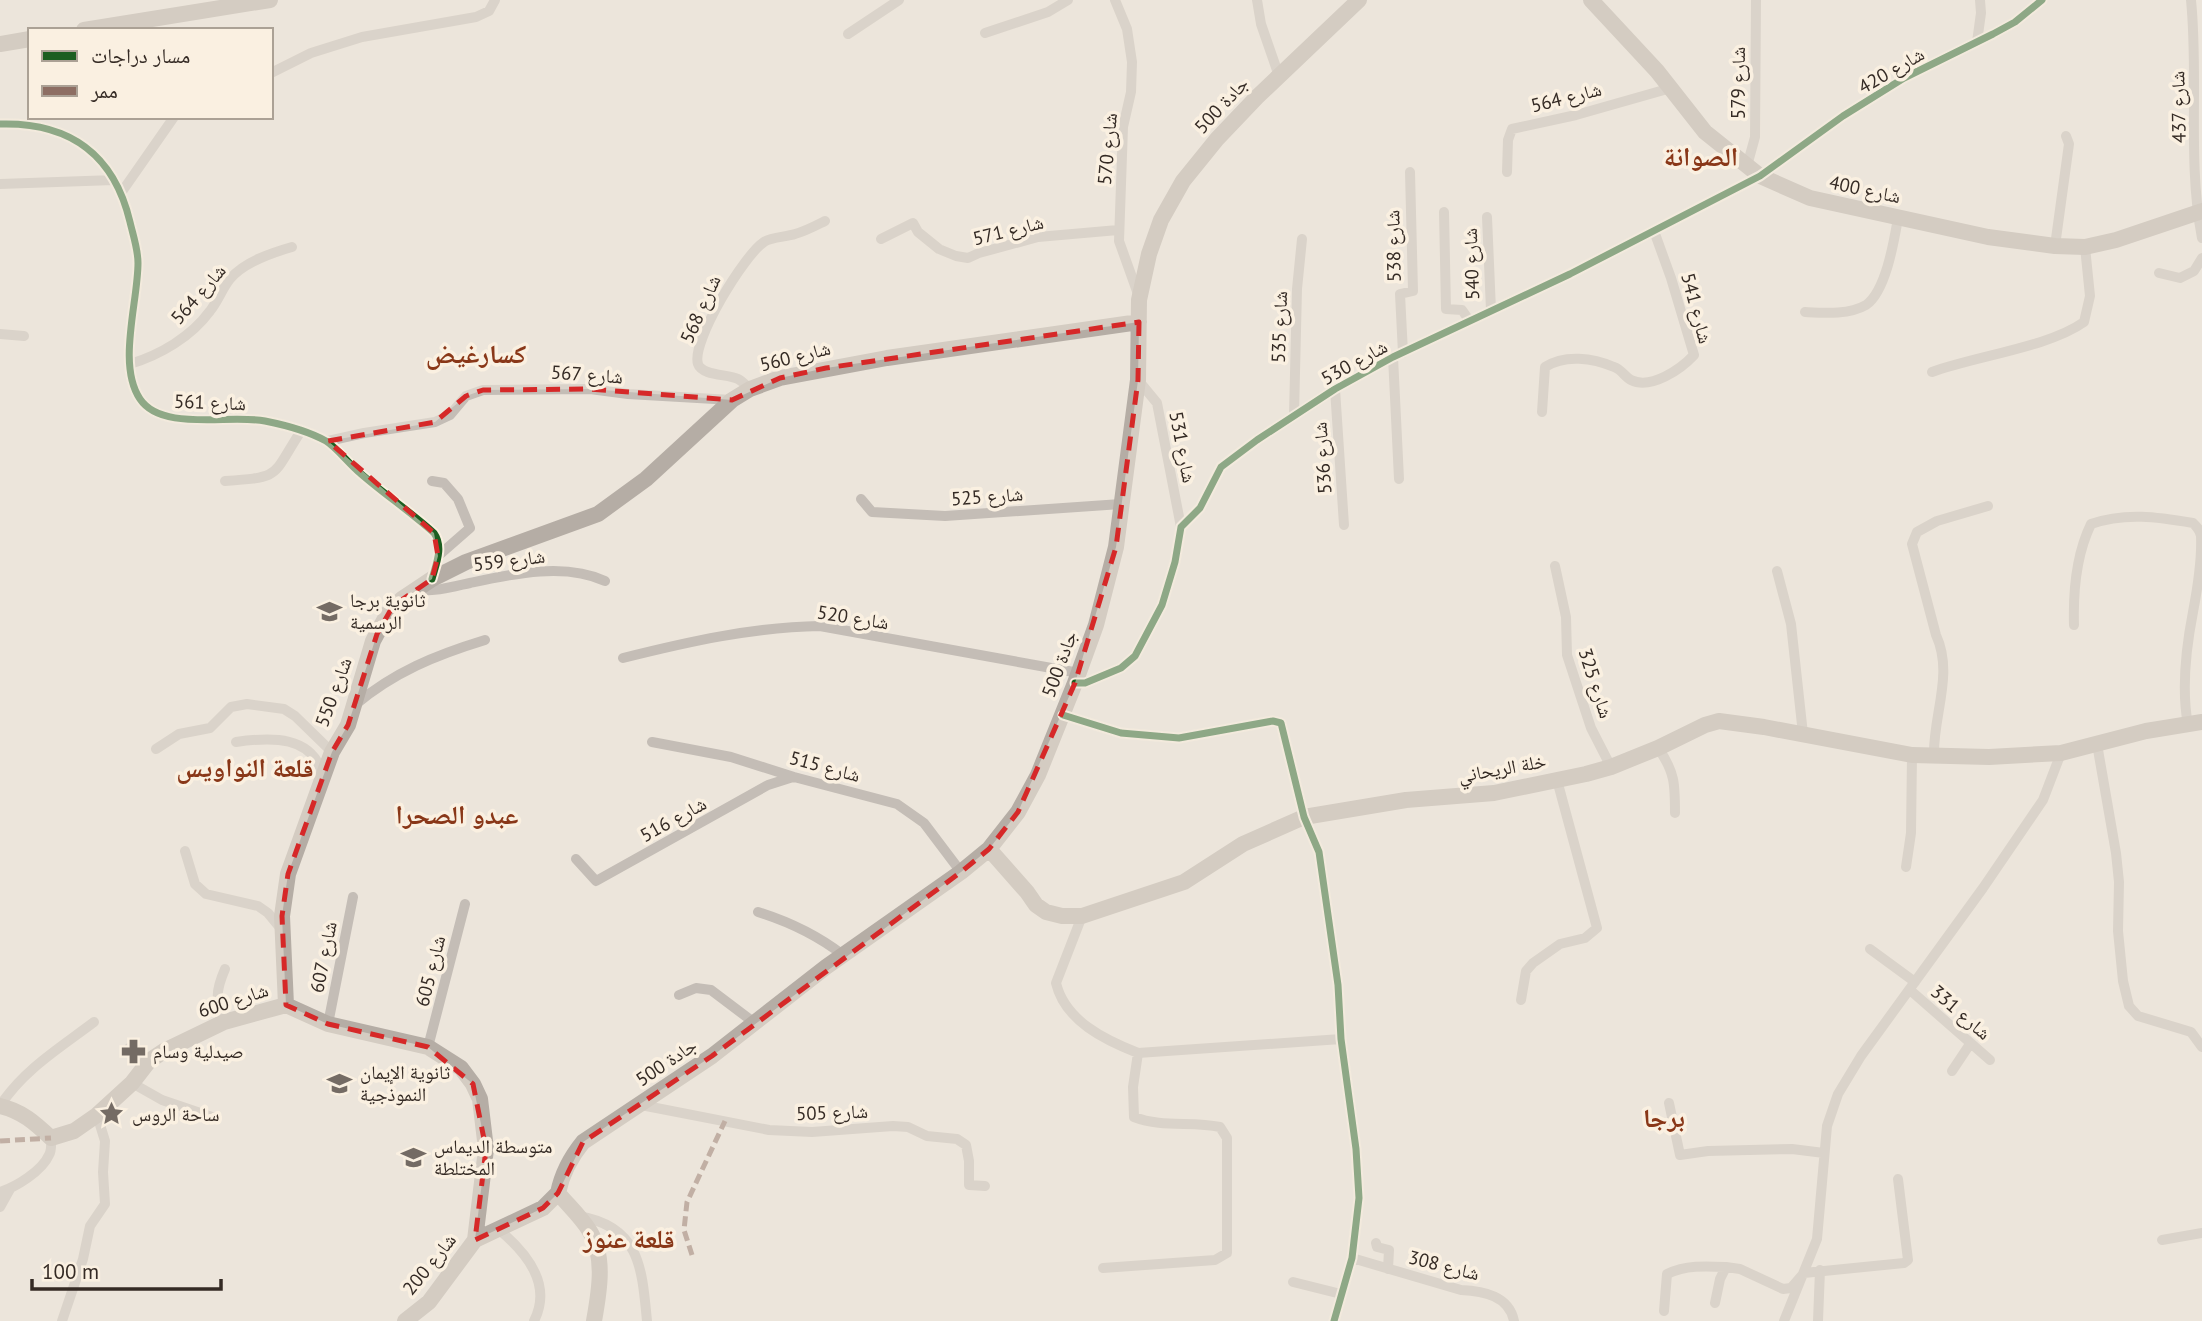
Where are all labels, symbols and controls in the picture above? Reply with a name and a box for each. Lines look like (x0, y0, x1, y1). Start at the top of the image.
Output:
legend (28, 28, 273, 119)
text: مسار دراجات (91, 42, 190, 69)
street label: شارع 420 (1854, 42, 1928, 98)
street label: شارع 579 (1726, 47, 1750, 119)
street label: شارع 437 (2165, 71, 2191, 143)
street label: جادة 500 (1189, 72, 1253, 138)
text: ممر (90, 77, 118, 104)
street label: شارع 564 (1528, 77, 1604, 117)
street label: شارع 570 (1092, 112, 1122, 186)
district label: الصوانة (1664, 140, 1738, 173)
street label: شارع 400 (1827, 170, 1903, 208)
street label: شارع 571 (970, 210, 1046, 250)
street label: شارع 538 (1380, 210, 1406, 282)
street label: شارع 540 (1458, 227, 1484, 301)
street label: شارع 564 (165, 259, 231, 329)
street label: شارع 541 (1676, 270, 1718, 346)
street label: شارع 568 (674, 271, 726, 347)
street label: شارع 535 (1266, 290, 1292, 364)
street label: شارع 530 (1317, 334, 1391, 390)
street label: شارع 560 (757, 336, 833, 376)
district label: كسارغيض (426, 337, 527, 370)
street label: شارع 567 (550, 360, 624, 388)
street label: شارع 561 (173, 389, 247, 415)
street label: شارع 531 (1164, 409, 1202, 485)
street label: شارع 536 (1308, 421, 1336, 495)
street label: شارع 525 (950, 482, 1024, 510)
street label: شارع 559 (472, 544, 546, 576)
place label: ثانوية برجا الرسمية (350, 588, 425, 634)
school or university icon: ثانوية برجا الرسمية (316, 597, 344, 625)
street label: شارع 520 (815, 599, 891, 635)
street label: جادة 500 (1036, 628, 1082, 700)
street label: شارع 325 (1573, 645, 1619, 721)
street label: شارع 550 (309, 654, 357, 730)
street label: شارع 515 (787, 745, 863, 787)
street label: خلة الريحاني (1456, 748, 1549, 791)
district label: قلعة النواويس (176, 751, 314, 784)
street label: شارع 516 (636, 791, 710, 847)
district label: عبدو الصحرا (396, 798, 518, 831)
street label: شارع 607 (304, 919, 342, 995)
street label: شارع 605 (410, 933, 450, 1009)
street label: شارع 600 (195, 977, 271, 1023)
street label: شارع 331 (1926, 979, 1996, 1045)
street label: جادة 500 (631, 1033, 701, 1091)
pharmacy icon: صيدلية وسام (119, 1037, 147, 1065)
place label: صيدلية وسام (153, 1039, 244, 1065)
place label: ثانوية الإيمان النموذجية (360, 1060, 450, 1106)
school or university icon: ثانوية الإيمان النموذجية (326, 1069, 354, 1097)
street label: شارع 505 (795, 1099, 869, 1125)
place icon: ساحة الروس (98, 1100, 126, 1128)
district label: برجا (1643, 1101, 1685, 1134)
place label: ساحة الروس (132, 1102, 219, 1126)
place label: متوسطة الديماس المختلطة (434, 1134, 552, 1180)
school or university icon: متوسطة الديماس المختلطة (400, 1143, 428, 1171)
district label: قلعة عنوز (582, 1222, 675, 1255)
street label: شارع 200 (397, 1228, 461, 1300)
street label: شارع 308 (1406, 1245, 1482, 1285)
scale bar (32, 1248, 220, 1292)
text: 100 m (42, 1258, 99, 1285)

